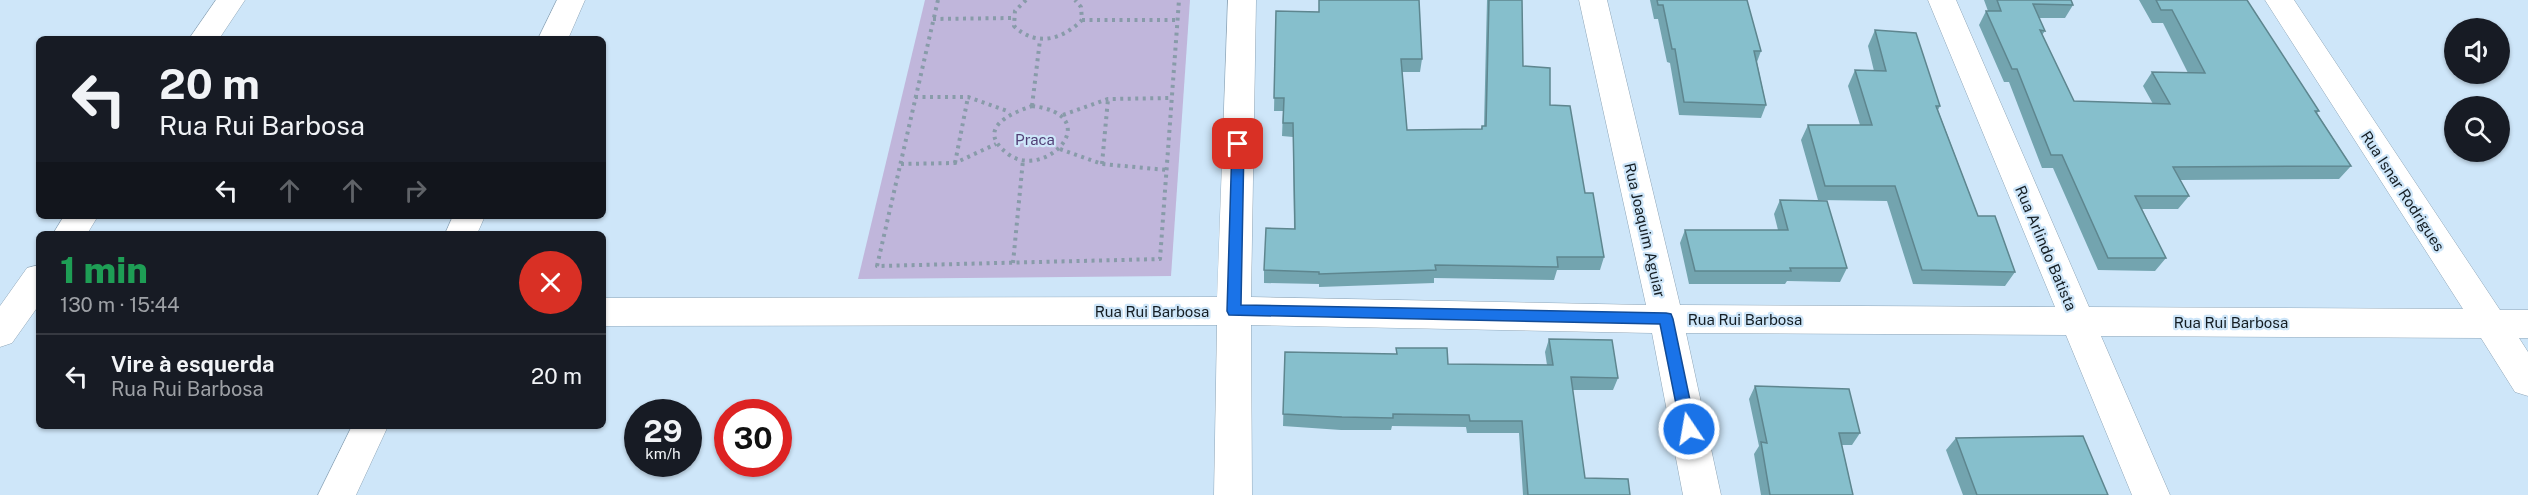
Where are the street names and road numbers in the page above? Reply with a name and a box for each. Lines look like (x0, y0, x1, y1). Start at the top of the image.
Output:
street label: Rua Isnar Rodrigues (2358, 128, 2448, 254)
street label: Rua Joaquim Aguiar (1621, 161, 1669, 299)
street label: Rua Arlindo Batista (2012, 183, 2080, 313)
street label: Rua Rui Barbosa (1095, 303, 1209, 320)
street label: Rua Rui Barbosa (1688, 311, 1802, 328)
street label: Rua Rui Barbosa (2174, 314, 2288, 331)

